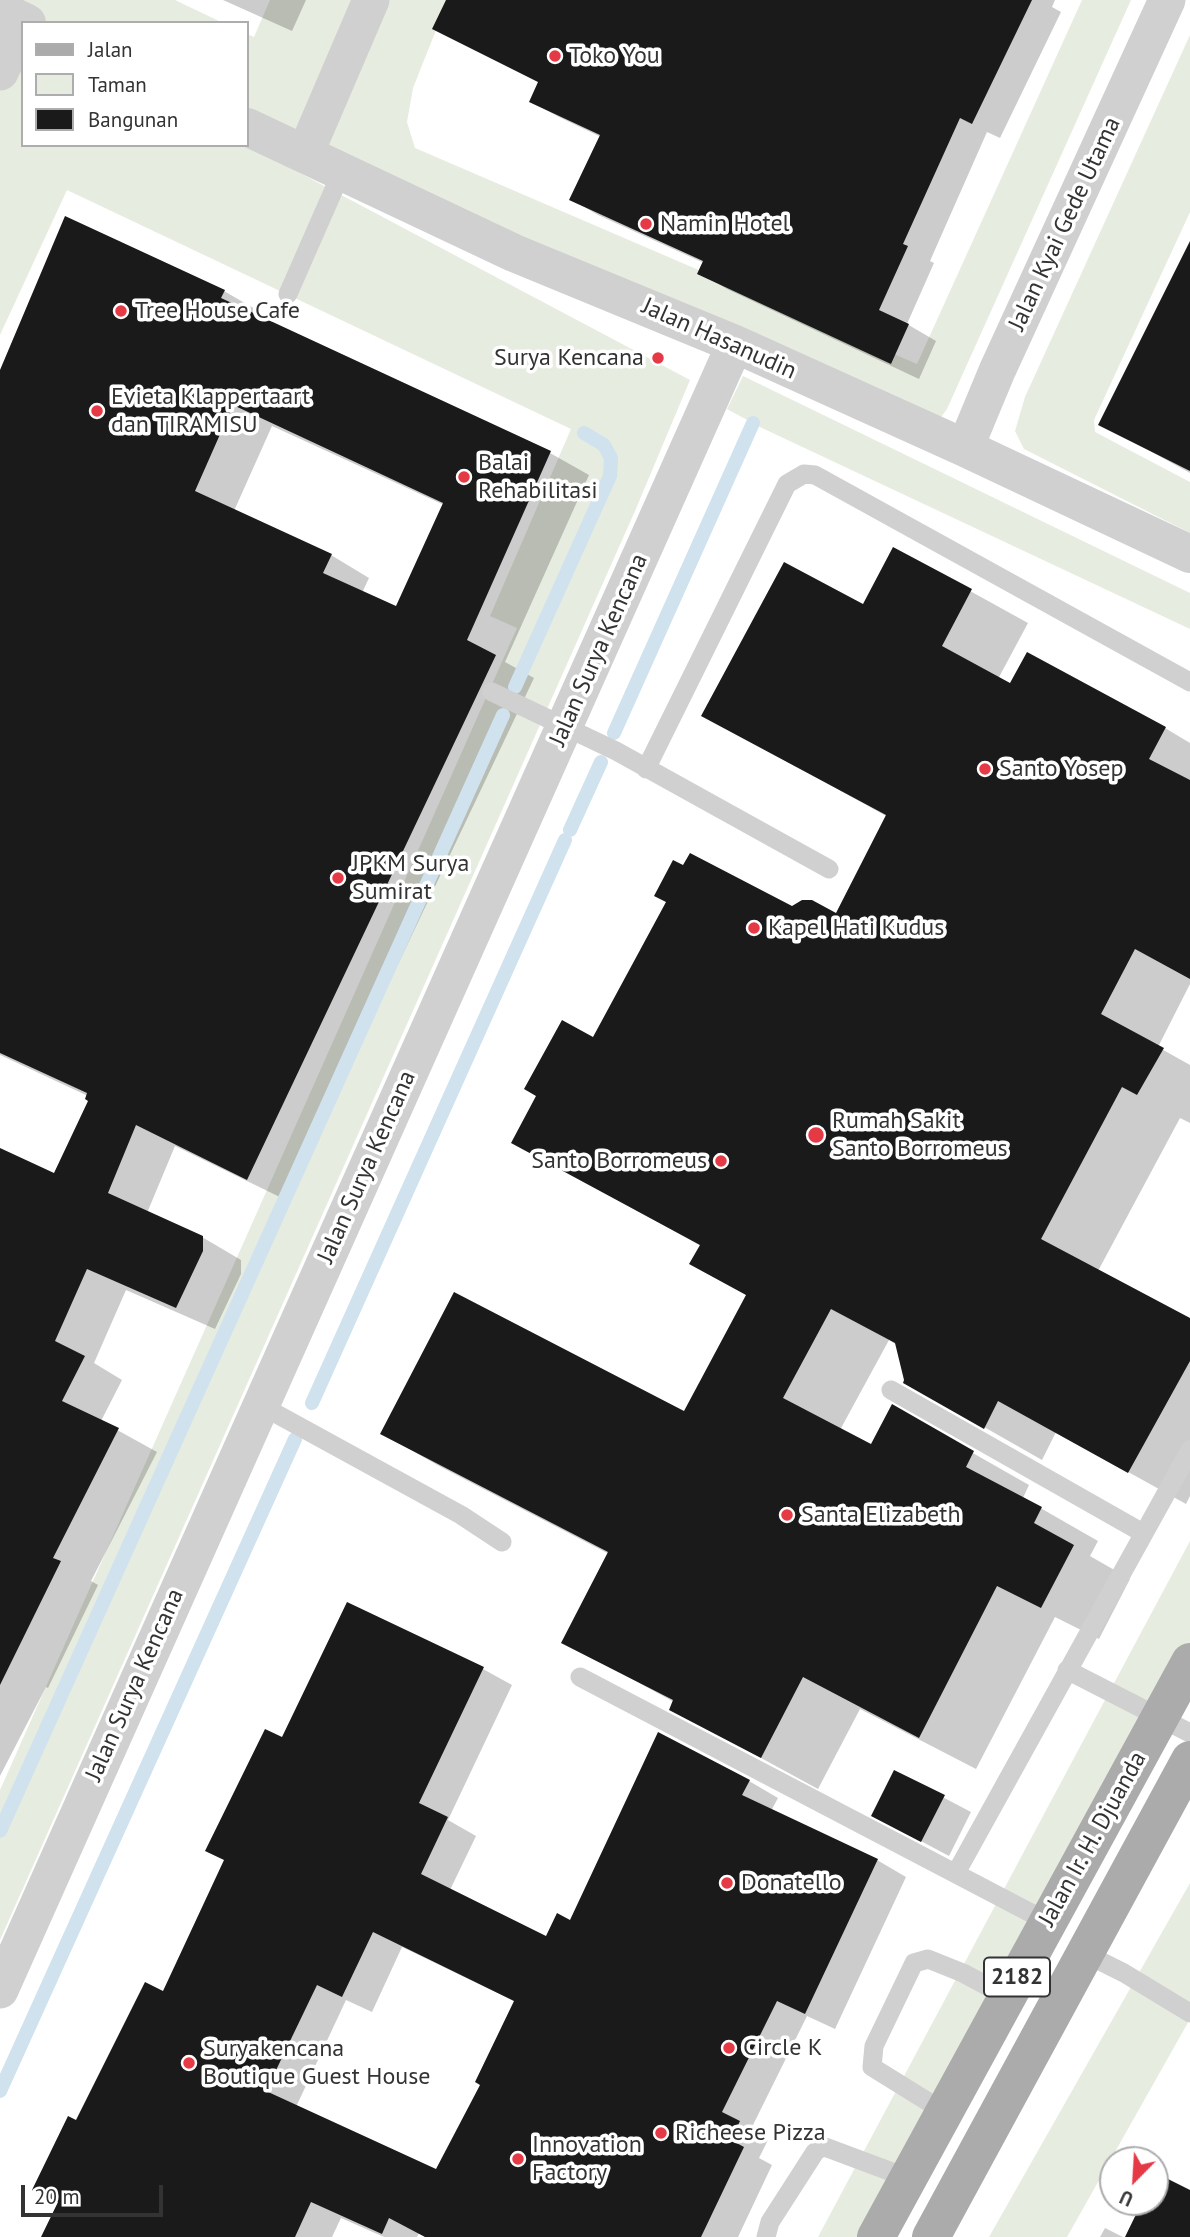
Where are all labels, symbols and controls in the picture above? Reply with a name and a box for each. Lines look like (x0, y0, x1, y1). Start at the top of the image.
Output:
legend (21, 21, 248, 147)
text: Jalan (88, 36, 133, 63)
place label: Toko You (569, 42, 660, 70)
marker: Toko You (547, 48, 563, 64)
text: Taman (88, 71, 147, 98)
text: Bangunan (88, 106, 178, 133)
street label: Jalan Kyai Gede Utama (1003, 113, 1127, 335)
place label: Namin Hotel (660, 210, 790, 238)
marker: Namin Hotel (638, 216, 654, 232)
street label: Jalan Hasanudin (637, 292, 801, 386)
place label: Tree House Cafe (135, 297, 300, 325)
marker: Tree House Cafe (113, 303, 129, 319)
place label: Surya Kencana (494, 344, 644, 372)
marker: Surya Kencana (650, 350, 666, 366)
place label: Evieta Klappertaart dan TIRAMISU (111, 383, 310, 439)
marker: Evieta Klappertaart dan TIRAMISU (89, 403, 105, 419)
place label: Balai Rehabilitasi (478, 449, 598, 505)
marker: Balai Rehabilitasi (456, 469, 472, 485)
street label: Jalan Surya Kencana (544, 549, 654, 751)
place label: Santo Yosep (999, 755, 1123, 783)
marker: Santo Yosep (977, 761, 993, 777)
place label: JPKM Surya Sumirat (352, 850, 469, 906)
marker: JPKM Surya Sumirat (330, 870, 346, 886)
place label: Kapel Hati Kudus (768, 914, 944, 942)
marker: Kapel Hati Kudus (746, 920, 762, 936)
street label: Jalan Surya Kencana (312, 1066, 422, 1268)
place label: Rumah Sakit Santo Borromeus (832, 1107, 1008, 1163)
marker: Rumah Sakit Santo Borromeus (806, 1125, 826, 1145)
place label: Santo Borromeus (531, 1147, 707, 1175)
marker: Santo Borromeus (713, 1153, 729, 1169)
place label: Santa Elizabeth (801, 1501, 961, 1529)
marker: Santa Elizabeth (779, 1507, 795, 1523)
street label: Jalan Surya Kencana (80, 1584, 190, 1786)
street label: Jalan Ir. H. Djuanda (1033, 1747, 1153, 1931)
place label: Donatello (741, 1869, 842, 1897)
marker: Donatello (719, 1875, 735, 1891)
road number: 2182 (984, 1958, 1050, 1996)
place label: Circle K (743, 2034, 822, 2062)
place label: Suryakencana Boutique Guest House (203, 2035, 430, 2091)
marker: Circle K (721, 2040, 737, 2056)
marker: Suryakencana Boutique Guest House (181, 2055, 197, 2071)
place label: Richeese Pizza (675, 2119, 826, 2147)
marker: Richeese Pizza (653, 2125, 669, 2141)
place label: Innovation Factory (532, 2131, 642, 2187)
north arrow (1099, 2146, 1169, 2216)
marker: Innovation Factory (510, 2151, 526, 2167)
scale bar (24, 2170, 166, 2214)
text: 20 m (34, 2183, 80, 2210)
text: U (1116, 2185, 1137, 2212)

